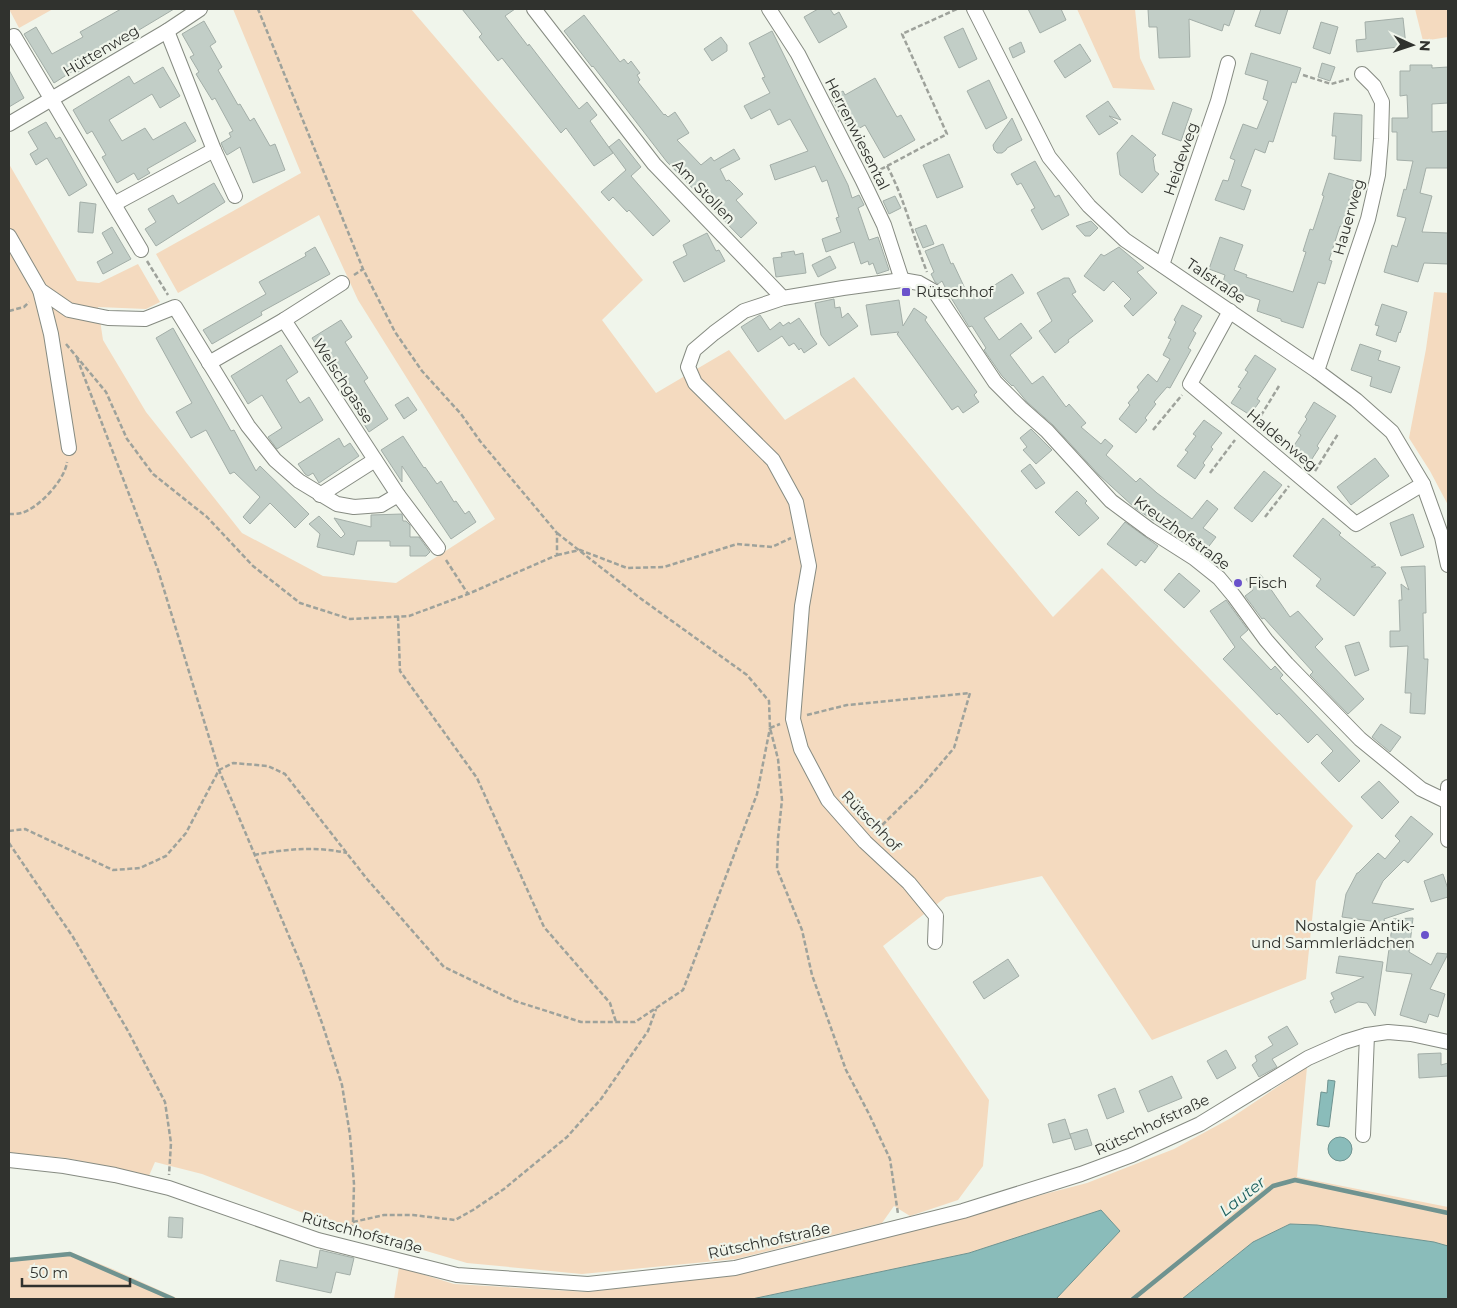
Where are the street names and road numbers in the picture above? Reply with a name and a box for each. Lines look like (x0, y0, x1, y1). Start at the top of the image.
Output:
street label: Hüttenweg (59, 20, 142, 81)
street label: Herrenwiesental (821, 74, 894, 193)
street label: Heideweg (1159, 119, 1202, 198)
street label: Am Stollen (669, 155, 740, 228)
street label: Hauerweg (1329, 176, 1369, 257)
street label: Talstraße (1183, 254, 1250, 307)
street label: Welschgasse (309, 335, 378, 427)
street label: Haldenweg (1243, 405, 1322, 475)
street label: Kreuzhofstraße (1130, 491, 1234, 574)
street label: Rütschhof (838, 786, 906, 856)
street label: Rütschhofstraße (1091, 1090, 1212, 1159)
street label: Rütschhofstraße (300, 1207, 425, 1258)
street label: Rütschhofstraße (706, 1218, 832, 1263)

